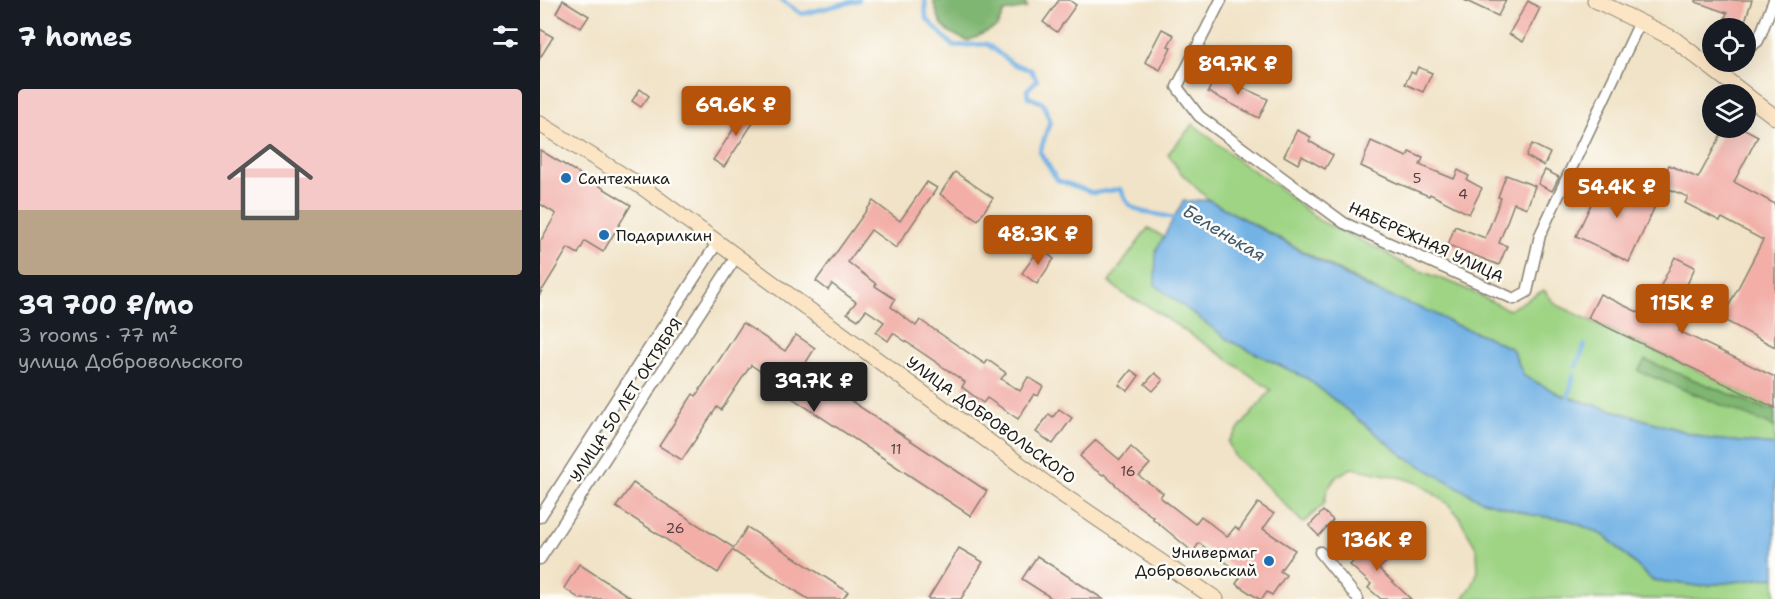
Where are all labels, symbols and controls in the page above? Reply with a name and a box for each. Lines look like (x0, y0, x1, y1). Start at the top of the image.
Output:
map controls (1702, 18, 1756, 138)
button: locate (1702, 18, 1756, 72)
text: 7 homes (18, 19, 132, 54)
icon: filters (489, 20, 522, 53)
pin: 89.7K ₽ (1183, 45, 1293, 96)
text: 89.7K ₽ (1198, 51, 1278, 77)
button: layers (1702, 84, 1756, 138)
pin: 69.6K ₽ (681, 86, 791, 137)
text: 69.6K ₽ (696, 92, 776, 118)
icon: home (216, 128, 324, 236)
place label: Сантехника (578, 168, 670, 189)
pin: 54.4K ₽ (1562, 168, 1672, 219)
house number: 5 (1413, 169, 1421, 187)
marker: Сантехника (559, 171, 573, 185)
text: 54.4K ₽ (1578, 174, 1656, 200)
house number: 4 (1458, 185, 1468, 203)
street label: НАБЕРЕЖНАЯ УЛИЦА (1345, 197, 1507, 287)
water label: Беленькая (1178, 199, 1270, 267)
pin: 48.3K ₽ (983, 215, 1093, 266)
text: 48.3K ₽ (997, 221, 1079, 247)
place label: Подарилкин (616, 225, 712, 246)
marker: Подарилкин (597, 228, 611, 242)
pin: 115K ₽ (1633, 284, 1731, 335)
text: 39 700 ₽/mo (18, 287, 194, 322)
text: 115K ₽ (1650, 290, 1714, 316)
street label: УЛИЦА 50 ЛЕТ ОКТЯБРЯ (565, 314, 687, 486)
text: 3 rooms · 77 m² (18, 322, 178, 348)
text: улица Добровольского (18, 348, 243, 374)
street label: УЛИЦА ДОБРОВОЛЬСКОГО (902, 351, 1080, 489)
pin: 39.7K ₽ (759, 362, 869, 413)
text: 39.7K ₽ (774, 368, 854, 394)
house number: 11 (890, 440, 902, 458)
house number: 16 (1120, 462, 1136, 480)
house number: 26 (666, 519, 685, 537)
pin: 136K ₽ (1328, 521, 1426, 572)
text: 136K ₽ (1341, 527, 1413, 553)
place label: Универмаг Добровольский (1135, 542, 1258, 581)
marker: Универмаг Добровольский (1262, 554, 1276, 568)

